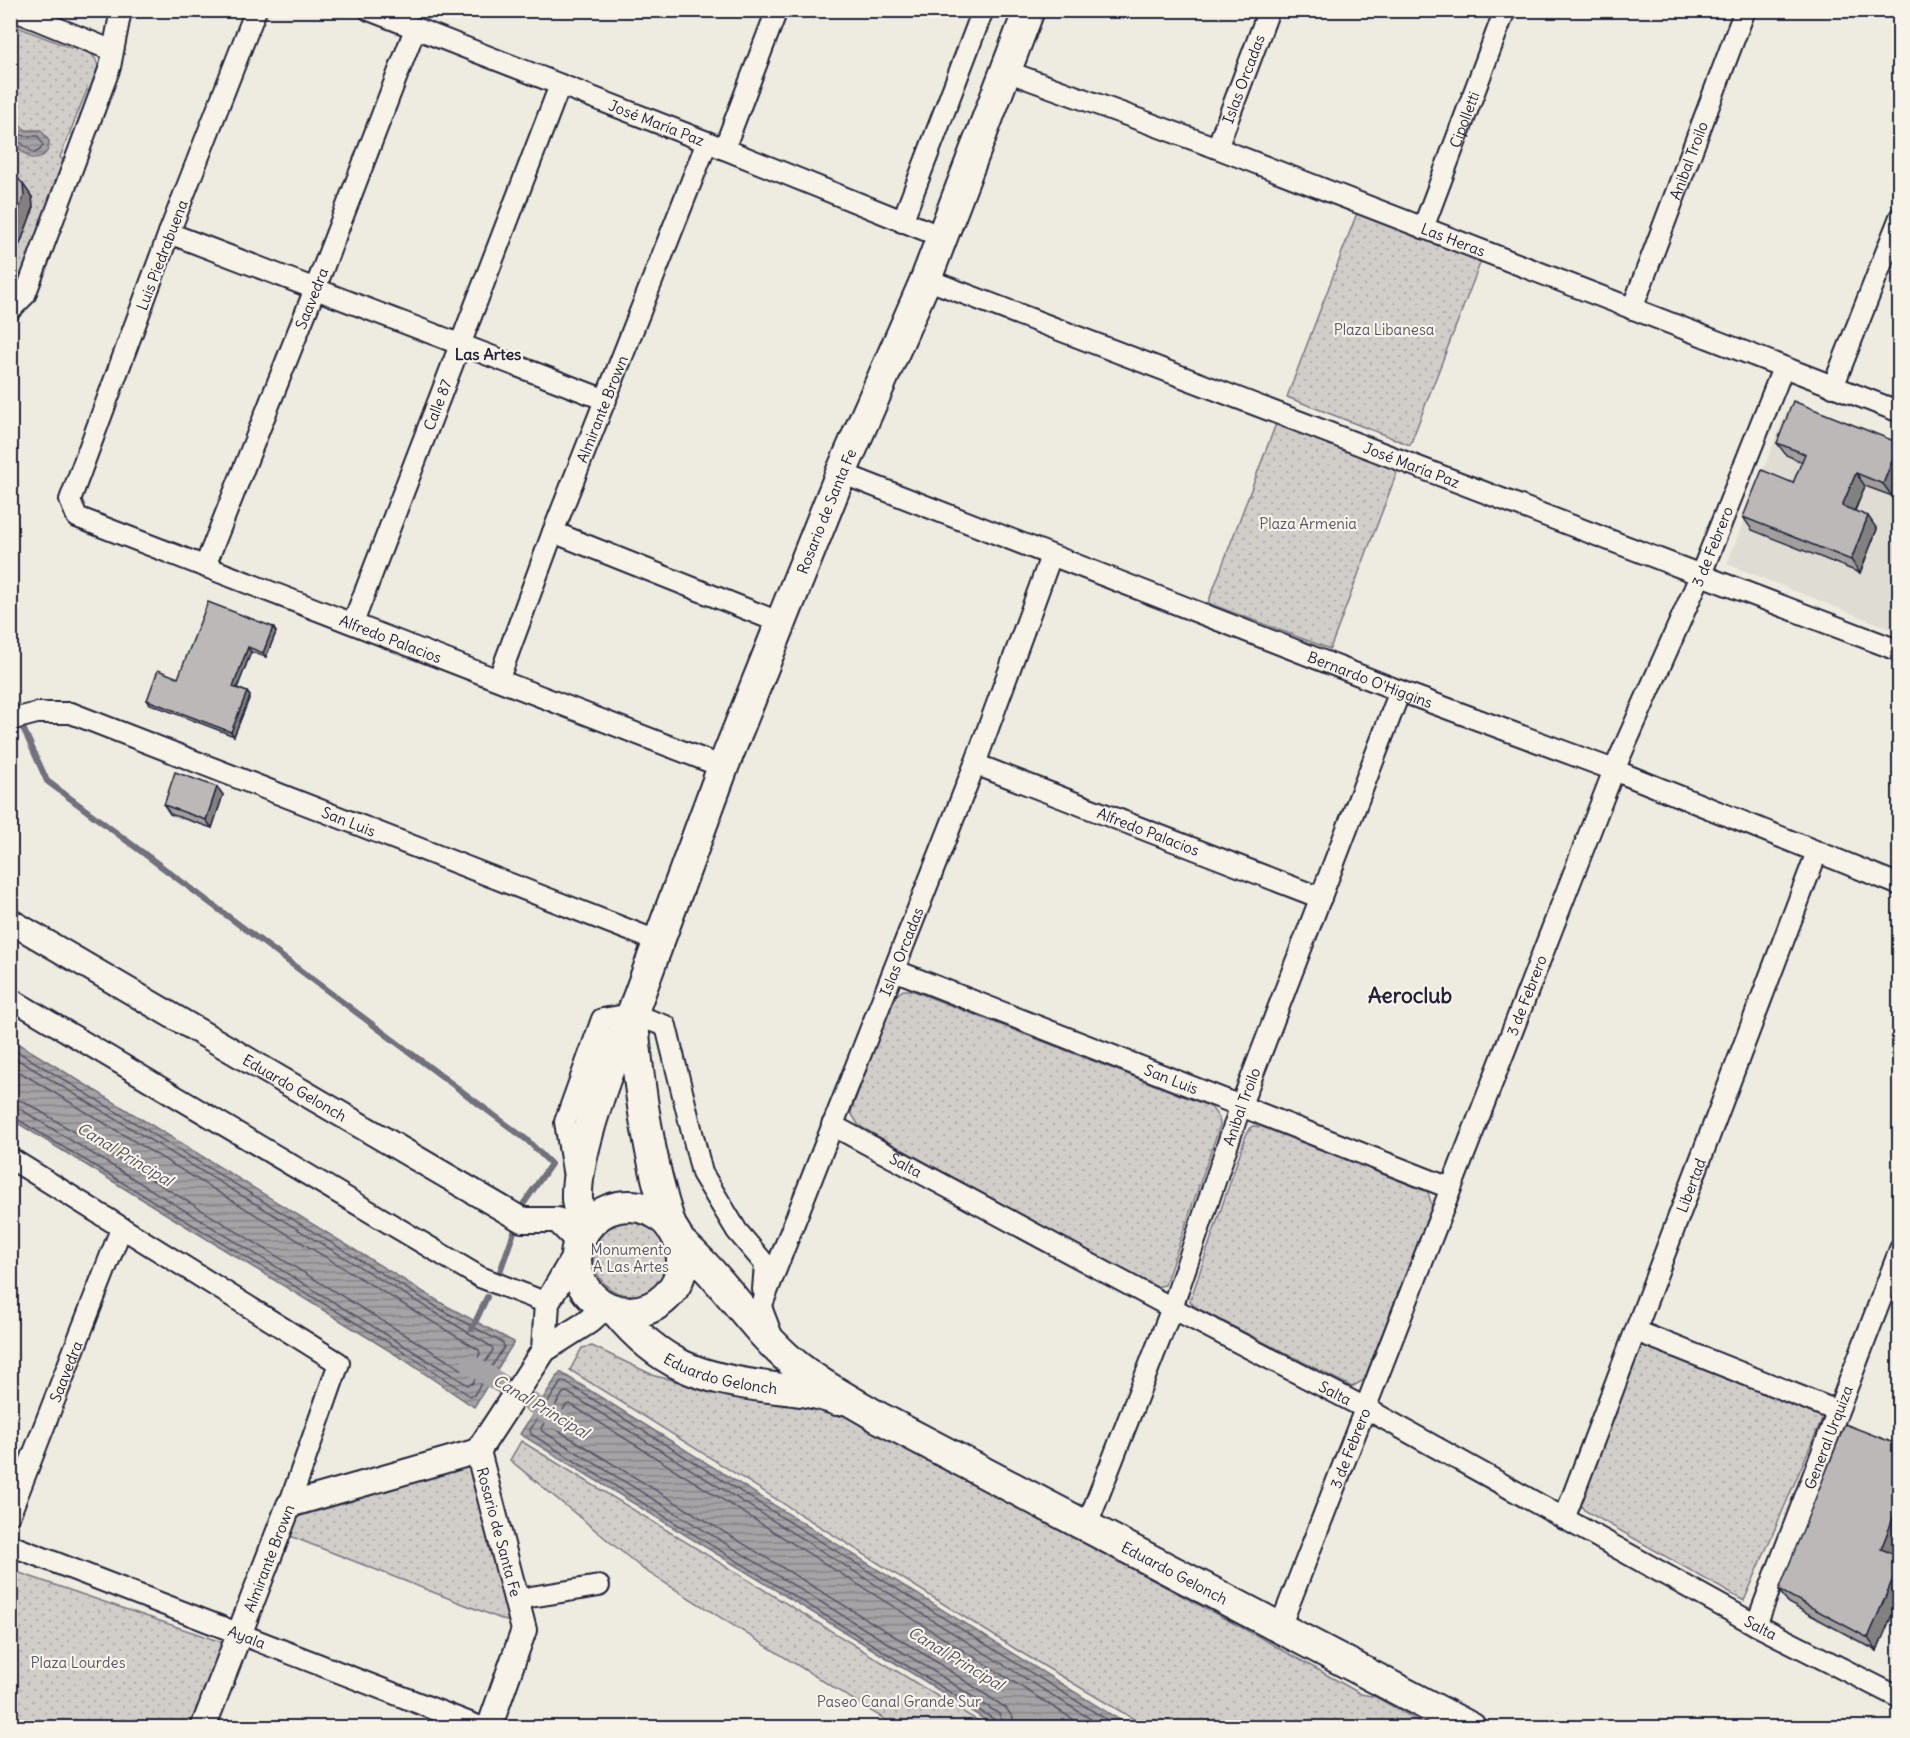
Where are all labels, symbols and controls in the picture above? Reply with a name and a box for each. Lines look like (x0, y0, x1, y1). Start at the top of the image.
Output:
street label: Islas Orcadas (1218, 31, 1269, 126)
street label: Cipolletti (1445, 89, 1483, 150)
street label: José María Paz (606, 95, 707, 150)
street label: Anibal Troilo (1665, 119, 1712, 202)
street label: Luis Piedrabuena (132, 197, 192, 313)
street label: Las Heras (1419, 218, 1488, 260)
street label: Saavedra (291, 265, 332, 332)
park label: Plaza Libanesa (1334, 320, 1435, 339)
district label: Las Artes (455, 344, 521, 364)
street label: Almirante Brown (572, 352, 631, 465)
street label: Calle 87 (419, 377, 455, 433)
street label: José María Paz (1361, 438, 1462, 491)
street label: Rosario de Santa Fe (792, 446, 860, 577)
street label: 3 de Febrero (1687, 503, 1737, 589)
park label: Plaza Armenia (1259, 514, 1357, 533)
street label: Alfredo Palacios (337, 610, 445, 667)
street label: Bernardo O'Higgins (1305, 646, 1436, 712)
street label: San Luis (319, 802, 379, 840)
street label: Alfredo Palacios (1095, 803, 1202, 860)
street label: Islas Orcadas (875, 904, 927, 999)
street label: 3 de Febrero (1502, 952, 1550, 1038)
district label: Aeroclub (1368, 982, 1452, 1009)
street label: Eduardo Gelonch (240, 1050, 351, 1125)
street label: San Luis (1142, 1060, 1201, 1098)
street label: Anibal Troilo (1218, 1065, 1264, 1148)
water label: Canal Principal (74, 1118, 178, 1192)
street label: Salta (887, 1148, 926, 1181)
street label: Libertad (1672, 1155, 1710, 1215)
park label: Monumento A Las Artes (590, 1240, 672, 1276)
street label: Saavedra (45, 1338, 86, 1405)
street label: Eduardo Gelonch (660, 1348, 779, 1398)
water label: Canal Principal (490, 1370, 594, 1444)
street label: Salta (1316, 1376, 1355, 1409)
street label: General Urquiza (1799, 1382, 1856, 1492)
street label: 3 de Febrero (1325, 1405, 1374, 1491)
street label: Rosario de Santa Fe (473, 1465, 525, 1599)
street label: Almirante Brown (239, 1501, 298, 1615)
street label: Eduardo Gelonch (1118, 1537, 1231, 1608)
street label: Salta (1741, 1611, 1781, 1644)
street label: Ayala (225, 1621, 269, 1653)
water label: Canal Principal (905, 1622, 1009, 1696)
park label: Plaza Lourdes (31, 1653, 126, 1672)
park label: Paseo Canal Grande Sur (817, 1692, 981, 1711)

